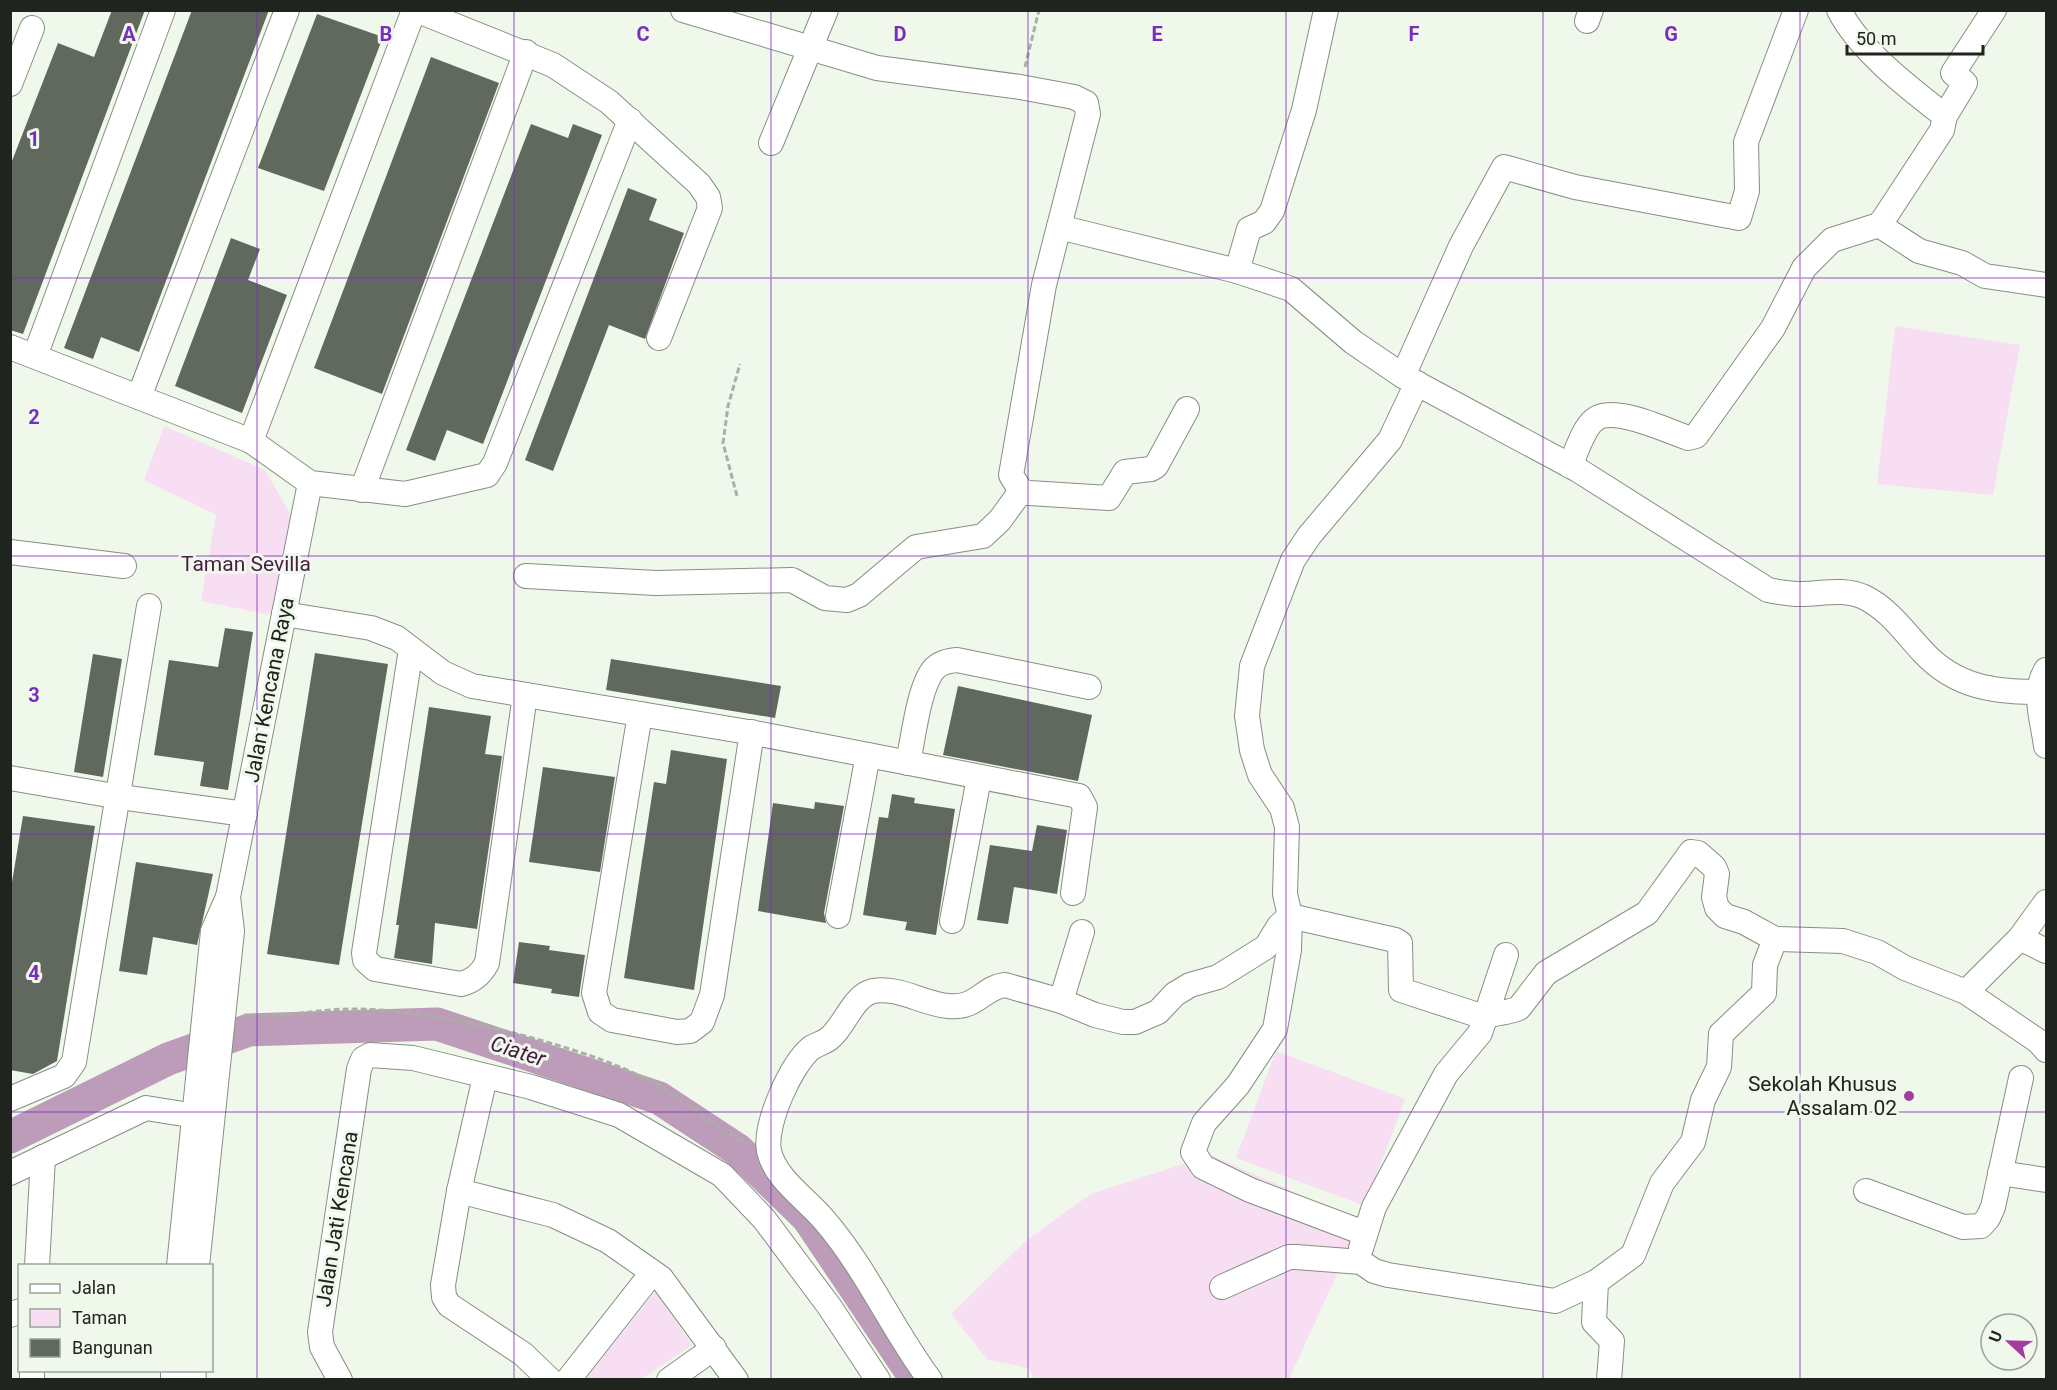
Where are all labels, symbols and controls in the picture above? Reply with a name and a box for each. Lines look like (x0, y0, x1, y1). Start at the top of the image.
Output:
scale bar (1847, 18, 1984, 56)
text: A (122, 22, 136, 46)
text: B (380, 22, 392, 46)
text: C (636, 22, 650, 46)
text: D (894, 22, 907, 46)
text: E (1151, 22, 1163, 46)
text: F (1409, 22, 1420, 46)
text: G (1664, 22, 1678, 46)
text: 50 m (1856, 28, 1896, 49)
text: 1 (28, 127, 40, 151)
text: 2 (28, 405, 40, 429)
park label: Taman Sevilla (181, 552, 311, 576)
street label: Jalan Kencana Raya (239, 595, 299, 785)
text: 3 (28, 683, 40, 707)
text: 4 (28, 961, 40, 985)
water label: Ciater (487, 1030, 549, 1072)
place label: Sekolah Khusus Assalam 02 (1748, 1072, 1897, 1120)
marker: Sekolah Khusus Assalam 02 (1902, 1089, 1916, 1103)
street label: Jalan Jati Kencana (311, 1129, 363, 1309)
legend (18, 1264, 213, 1372)
text: Jalan (72, 1277, 116, 1298)
text: Taman (72, 1307, 127, 1328)
north arrow (1979, 1312, 2039, 1372)
text: U (1985, 1328, 2006, 1345)
text: Bangunan (72, 1337, 153, 1358)

